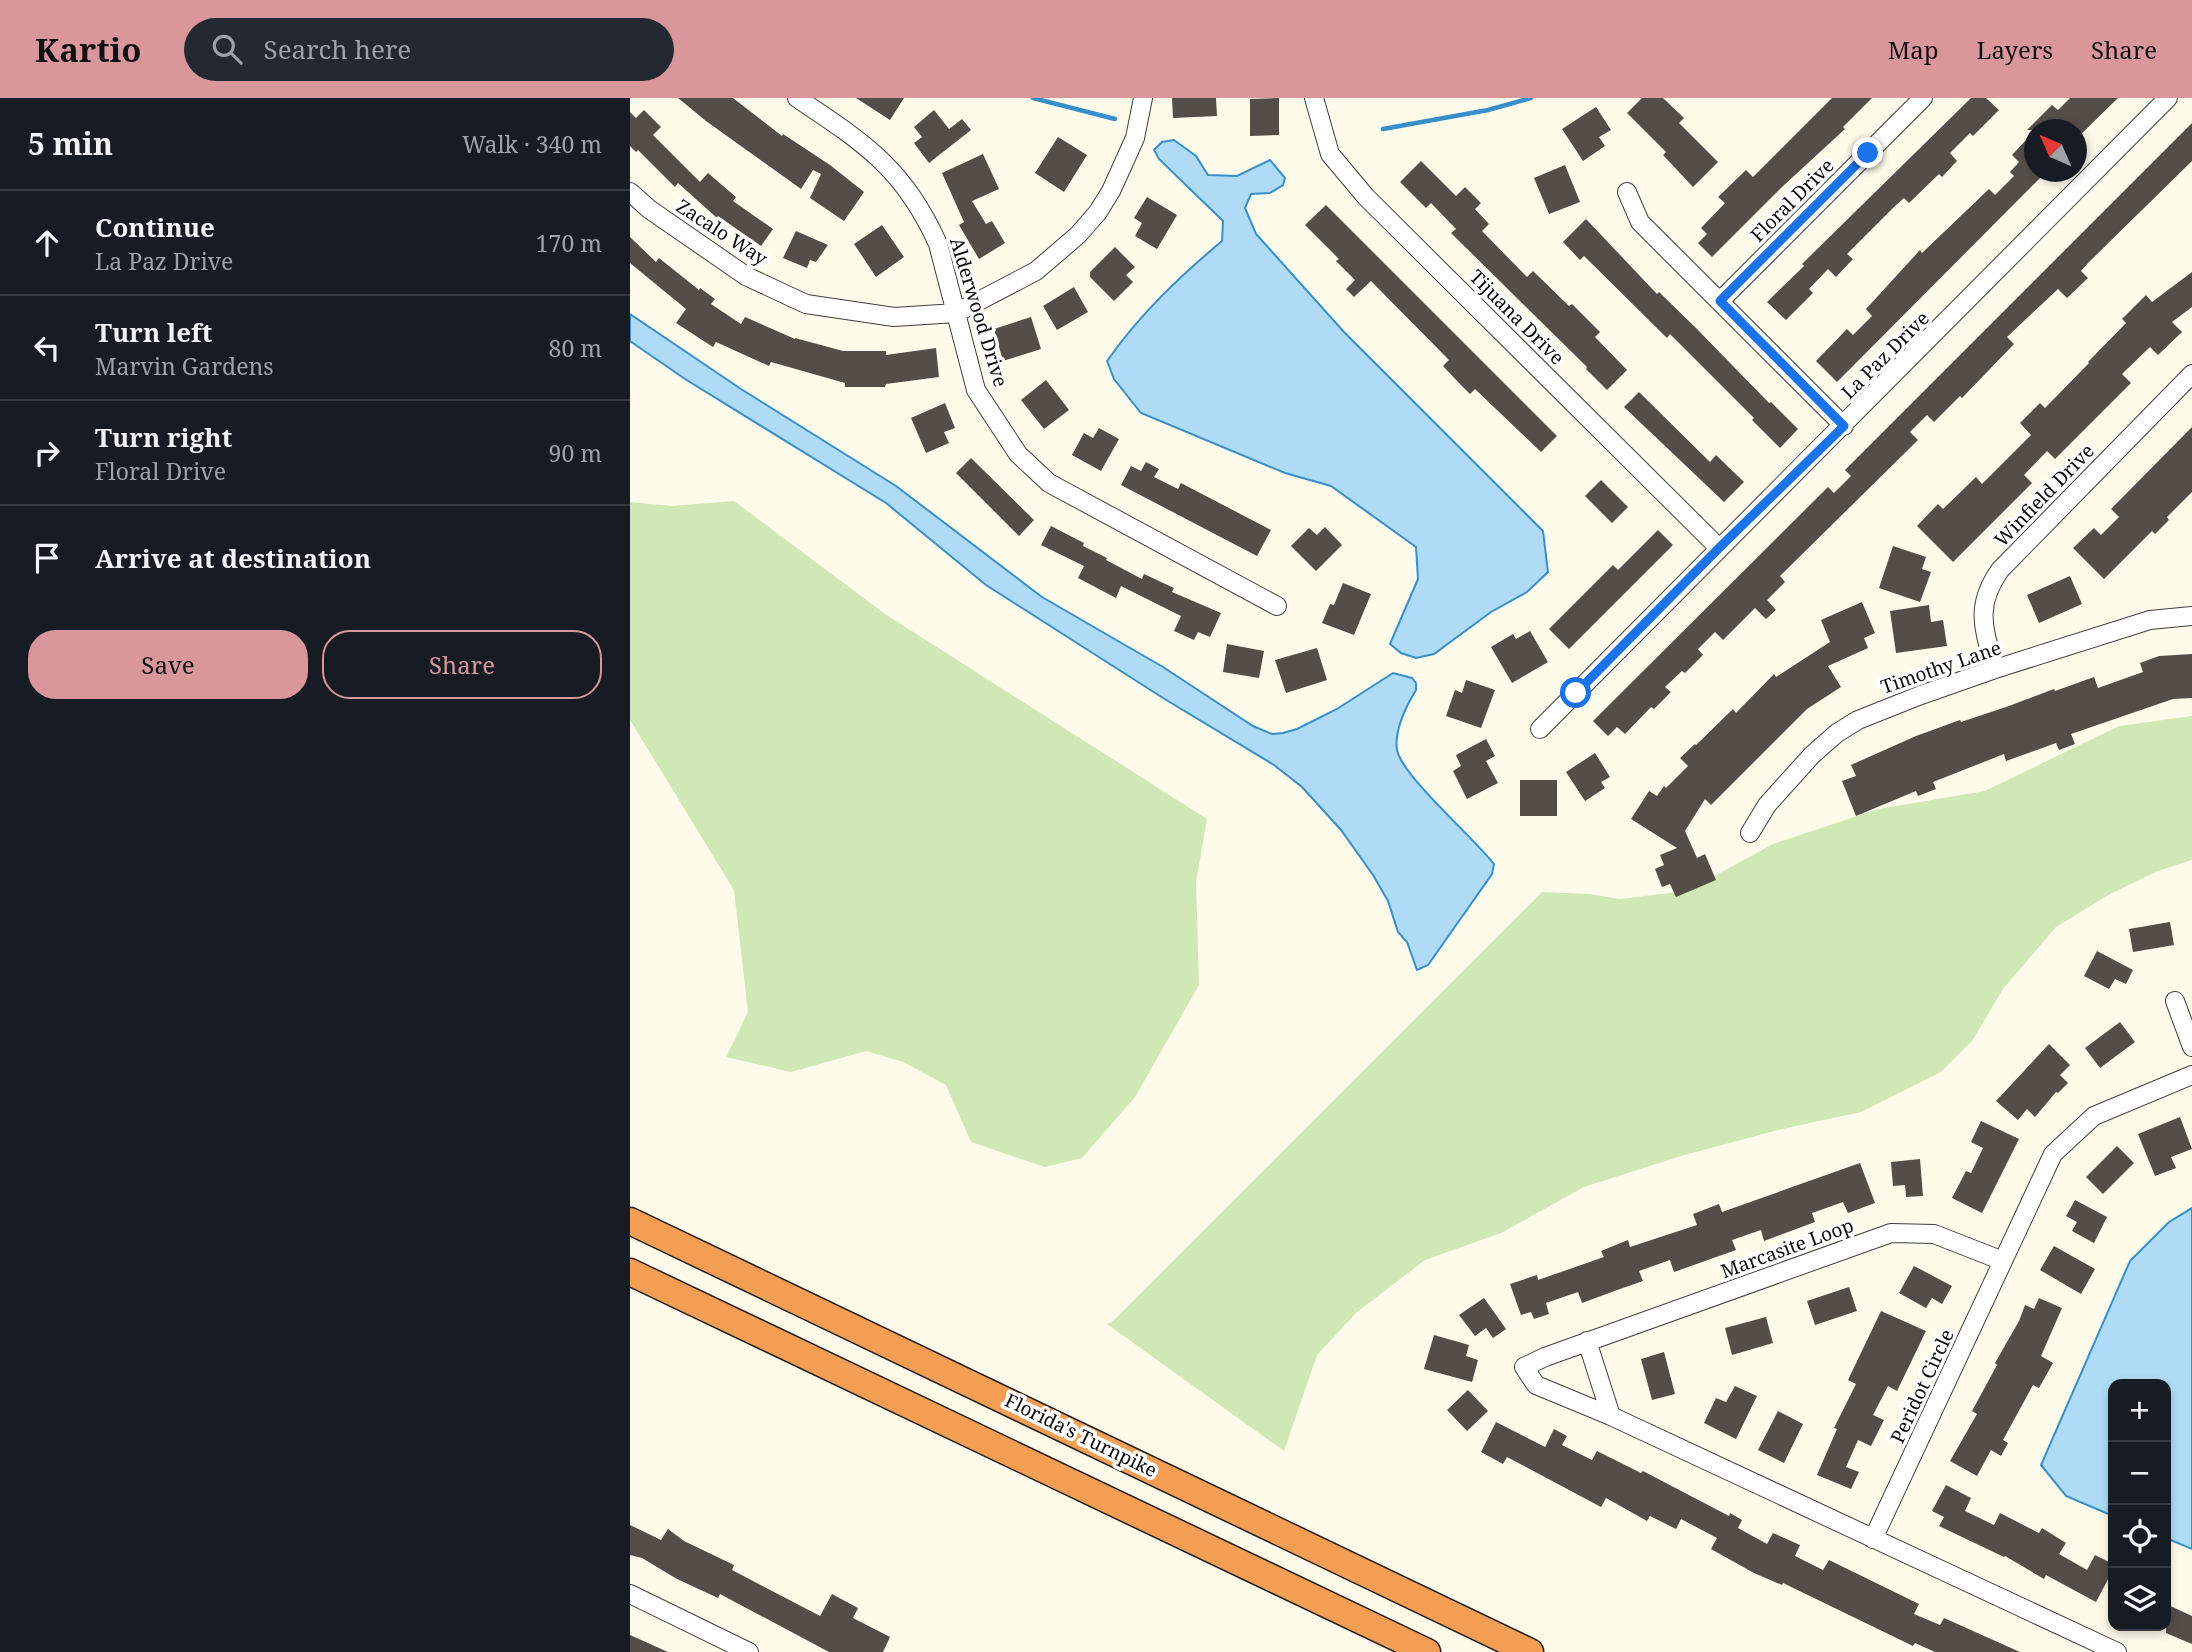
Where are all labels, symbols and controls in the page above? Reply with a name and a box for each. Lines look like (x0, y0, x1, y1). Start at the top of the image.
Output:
search box (184, 18, 674, 81)
text: Kartio (35, 27, 142, 72)
icon: search (208, 30, 246, 68)
text: Search here (264, 31, 411, 67)
text: Map (1888, 33, 1939, 66)
text: Layers (1977, 33, 2053, 66)
text: Share (2091, 33, 2157, 66)
north arrow (2024, 119, 2087, 182)
text: 5 min (28, 123, 113, 164)
text: Walk · 340 m (462, 128, 602, 160)
route end (1852, 137, 1883, 168)
street label: Floral Drive (1745, 153, 1839, 247)
street label: Zacalo Way (672, 193, 773, 271)
text: Continue (95, 209, 215, 245)
icon: ahead (28, 224, 66, 262)
text: 170 m (536, 227, 602, 259)
street label: Alderwood Drive (944, 234, 1014, 390)
text: La Paz Drive (95, 245, 233, 277)
street label: Tijuana Drive (1464, 264, 1570, 370)
street label: La Paz Drive (1835, 305, 1935, 405)
text: Turn left (95, 314, 212, 350)
icon: left (28, 329, 66, 367)
text: 80 m (549, 332, 602, 364)
text: Marvin Gardens (95, 350, 274, 382)
text: Turn right (95, 419, 232, 455)
icon: right (28, 434, 66, 472)
text: 90 m (549, 437, 602, 469)
street label: Winfield Drive (1988, 438, 2100, 552)
text: Floral Drive (95, 455, 226, 487)
icon: arrive (28, 539, 66, 577)
text: Arrive at destination (95, 540, 371, 576)
button: Save (28, 630, 308, 699)
button: Share (322, 630, 602, 699)
street label: Timothy Lane (1877, 634, 2005, 700)
route start (1560, 677, 1591, 708)
street label: Marcasite Loop (1717, 1212, 1857, 1284)
street label: Peridot Circle (1884, 1325, 1960, 1447)
map controls (2108, 1379, 2171, 1631)
button: + (2108, 1379, 2171, 1442)
street label: Florida's Turnpike (1001, 1387, 1161, 1483)
button: − (2108, 1442, 2171, 1505)
button: locate (2108, 1505, 2171, 1568)
button: layers (2108, 1568, 2171, 1631)

